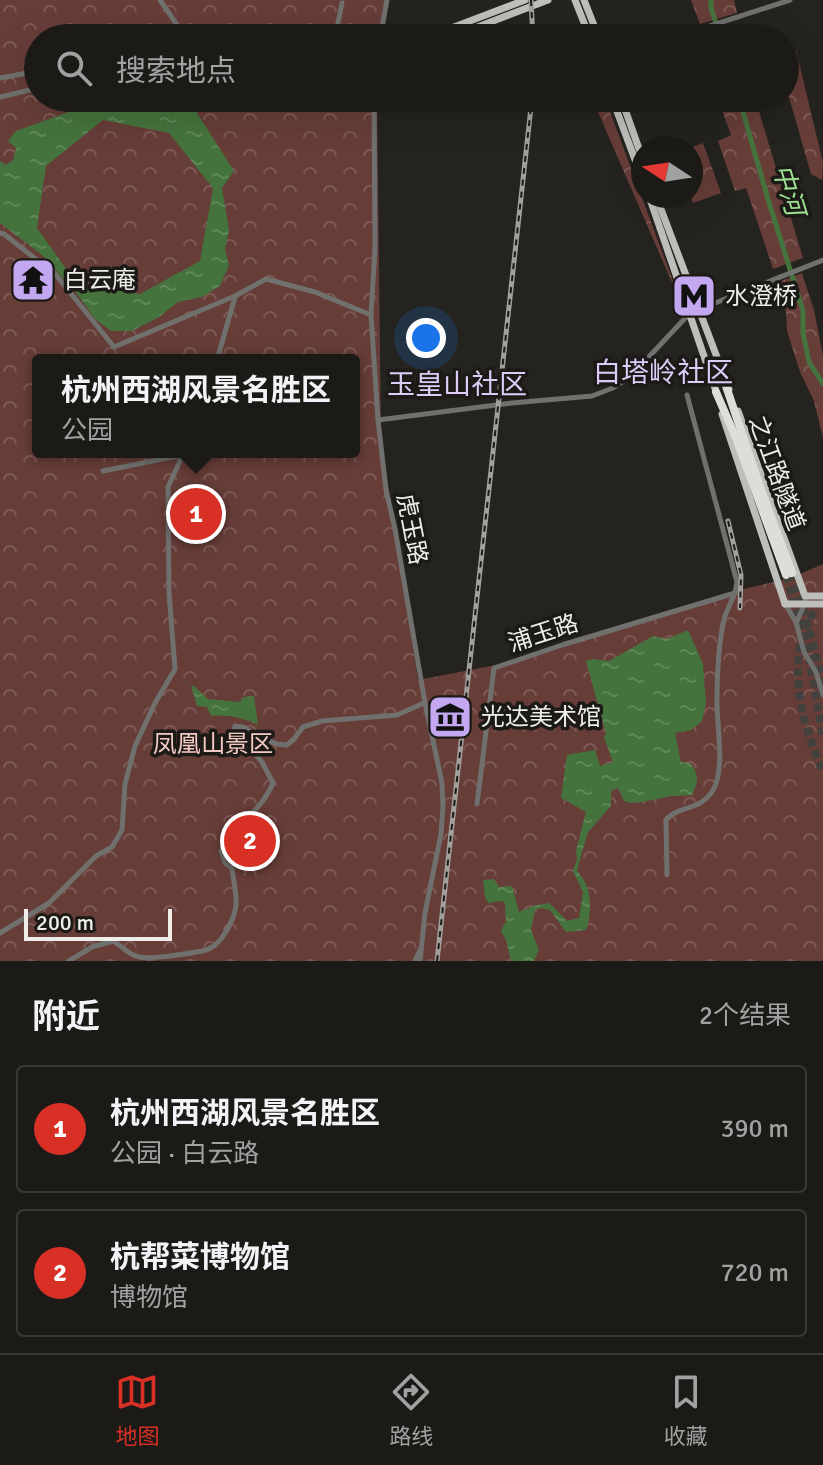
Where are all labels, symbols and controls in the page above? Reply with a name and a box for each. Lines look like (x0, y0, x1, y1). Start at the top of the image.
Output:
search box (24, 24, 799, 112)
icon: search (52, 46, 96, 90)
text: 搜索地点 (116, 53, 236, 90)
north arrow (631, 136, 703, 208)
water label: 中河 (765, 160, 812, 224)
temple icon: 白云庵 (9, 256, 57, 304)
place label: 白云庵 (64, 265, 136, 295)
metro station icon: 水澄桥 (670, 272, 718, 320)
place label: 水澄桥 (725, 281, 797, 311)
your location (406, 318, 446, 358)
popup (32, 354, 360, 458)
district label: 白塔岭社区 (593, 356, 733, 390)
district label: 玉皇山社区 (387, 368, 527, 402)
text: 杭州西湖风景名胜区 (61, 372, 331, 409)
street label: 之江路隧道 (742, 411, 812, 535)
text: 公园 (61, 415, 113, 447)
pin: 1 (170, 484, 222, 544)
street label: 虎玉路 (390, 491, 434, 567)
street label: 浦玉路 (504, 608, 582, 658)
museum icon: 光达美术馆 (426, 693, 474, 741)
place label: 光达美术馆 (481, 702, 601, 732)
park label: 凤凰山景区 (153, 729, 273, 759)
pin: 2 (224, 811, 276, 871)
scale bar (24, 905, 172, 941)
text: 200 m (36, 909, 94, 936)
text: 附近 (32, 996, 100, 1038)
text: 2个结果 (699, 1000, 791, 1032)
text: 杭州西湖风景名胜区 (110, 1095, 380, 1132)
text: 1 (53, 1113, 67, 1145)
text: 390 m (720, 1113, 789, 1145)
text: 公园 · 白云路 (110, 1138, 259, 1170)
text: 杭帮菜博物馆 (110, 1239, 290, 1276)
text: 2 (53, 1257, 67, 1289)
text: 720 m (720, 1257, 789, 1289)
text: 博物馆 (110, 1282, 188, 1314)
tab: 地图 (115, 1370, 159, 1450)
tab: 路线 (389, 1370, 434, 1450)
tab: 收藏 (664, 1370, 708, 1450)

